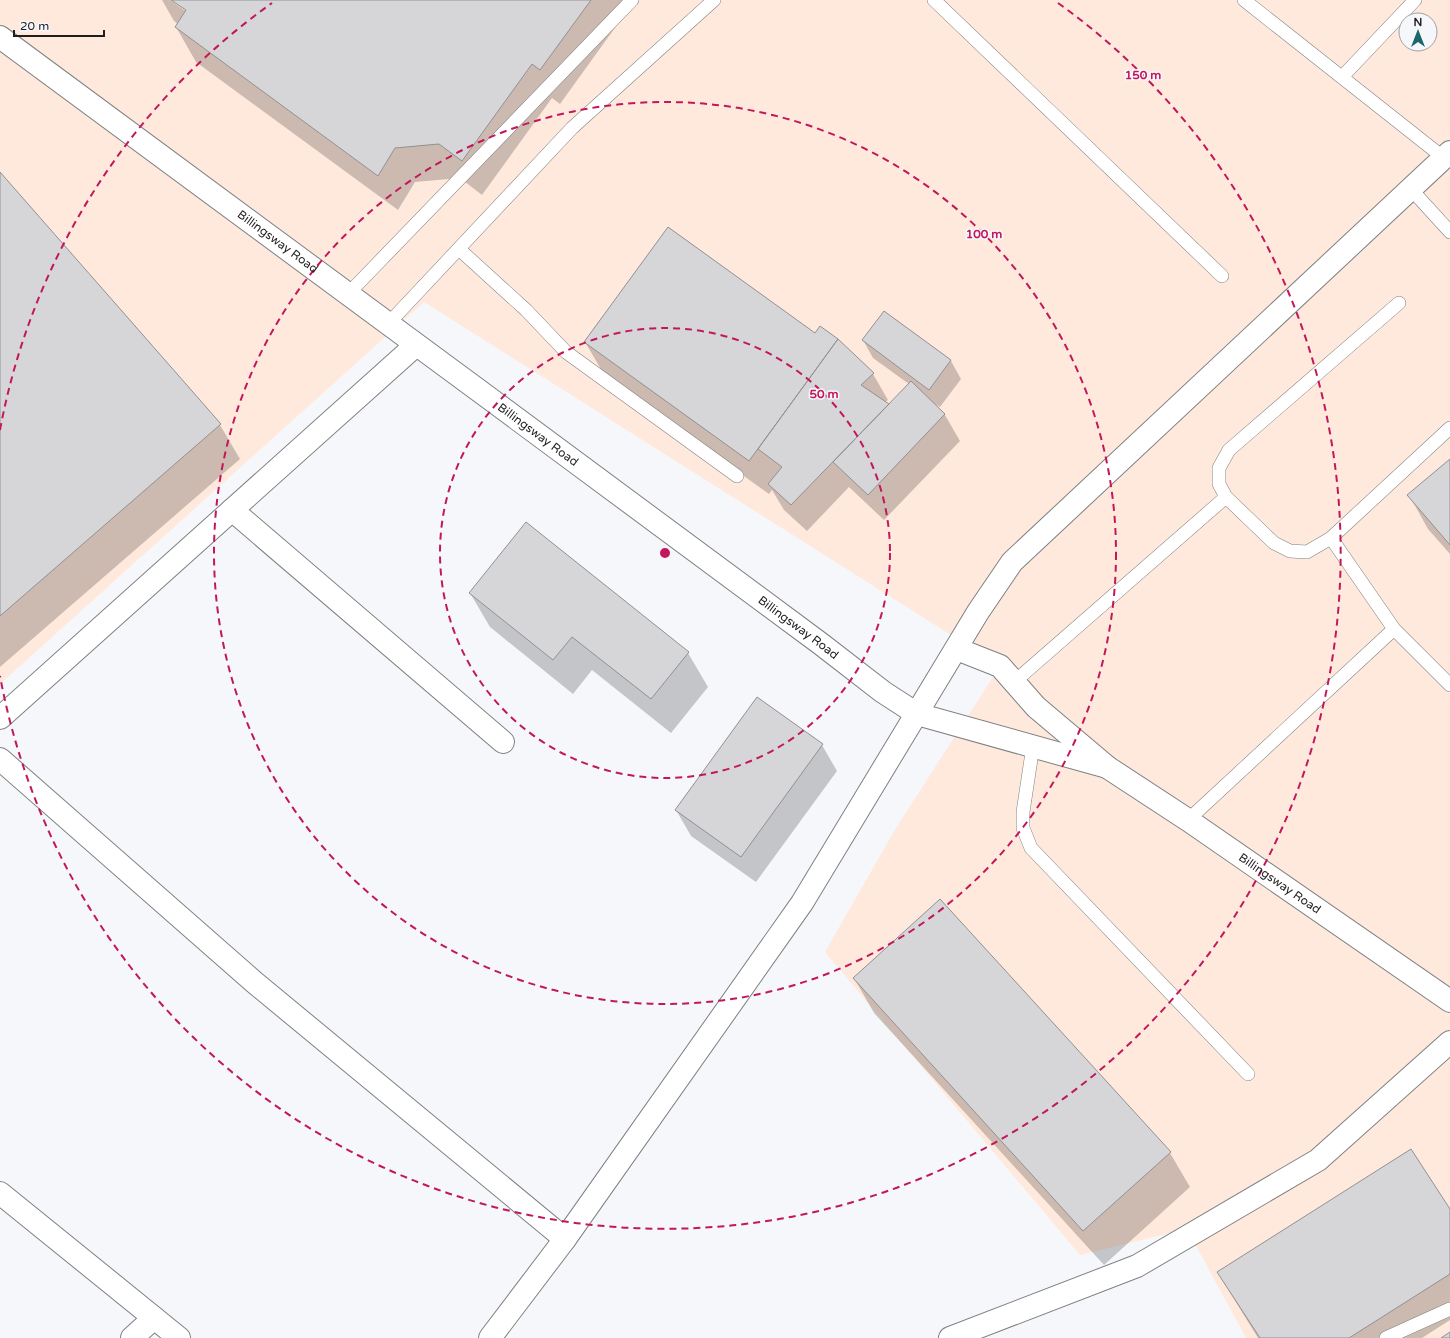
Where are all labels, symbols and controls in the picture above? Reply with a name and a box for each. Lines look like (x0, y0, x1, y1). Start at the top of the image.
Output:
scale bar (14, 12, 104, 38)
north arrow (1398, 12, 1438, 52)
text: N (1414, 16, 1422, 29)
text: 20 m (20, 19, 49, 33)
text: 150 m (1125, 68, 1161, 82)
street label: Billingsway Road (235, 207, 321, 276)
text: 100 m (966, 227, 1002, 241)
text: 50 m (809, 387, 839, 401)
street label: Billingsway Road (495, 400, 581, 469)
centre of rings (658, 546, 672, 560)
street label: Billingsway Road (755, 593, 841, 662)
street label: Billingsway Road (1236, 850, 1323, 917)

